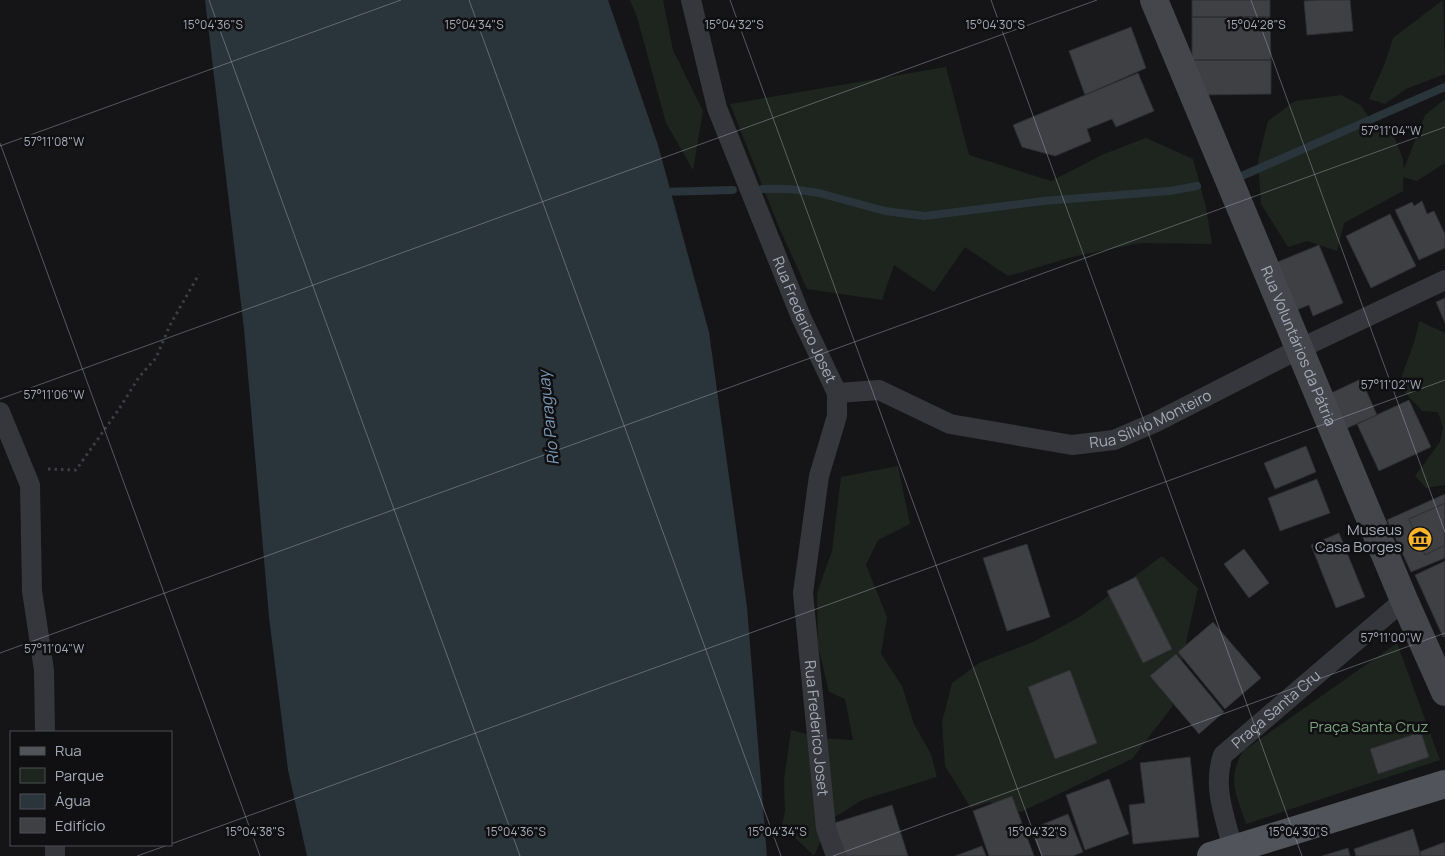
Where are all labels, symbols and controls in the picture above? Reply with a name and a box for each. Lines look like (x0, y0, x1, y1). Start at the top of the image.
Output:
text: 15°04'36"S (183, 16, 243, 33)
text: 15°04'34"S (444, 16, 504, 33)
text: 15°04'32"S (704, 16, 764, 33)
text: 15°04'30"S (965, 16, 1025, 33)
text: 15°04'28"S (1226, 16, 1286, 33)
text: 57°11'04"W (1361, 122, 1422, 139)
text: 57°11'08"W (24, 133, 85, 150)
street label: Rua Frederico Joset (768, 253, 842, 386)
street label: Rua Voluntários da Pátria (1256, 263, 1341, 429)
water label: Río Paraguay (532, 367, 564, 466)
text: 57°11'02"W (1361, 376, 1422, 393)
street label: Rua Sílvio Monteiro (1088, 384, 1215, 453)
text: 57°11'06"W (24, 386, 85, 403)
place label: Museus Casa Borges (1315, 519, 1402, 557)
museum icon: Museus Casa Borges (1407, 526, 1433, 552)
text: 57°11'00"W (1361, 629, 1422, 646)
text: 57°11'04"W (24, 640, 85, 657)
street label: Rua Frederico Joset (800, 659, 834, 797)
street label: Praça Santa Cru (1227, 665, 1325, 753)
park label: Praça Santa Cruz (1310, 716, 1429, 737)
legend (10, 731, 172, 846)
text: Rua (55, 740, 82, 761)
text: Parque (55, 765, 104, 786)
text: Água (55, 790, 91, 811)
text: Edifício (55, 815, 106, 836)
text: 15°04'38"S (225, 823, 285, 840)
text: 15°04'36"S (486, 823, 546, 840)
text: 15°04'34"S (747, 823, 807, 840)
text: 15°04'32"S (1007, 823, 1067, 840)
text: 15°04'30"S (1268, 823, 1328, 840)

